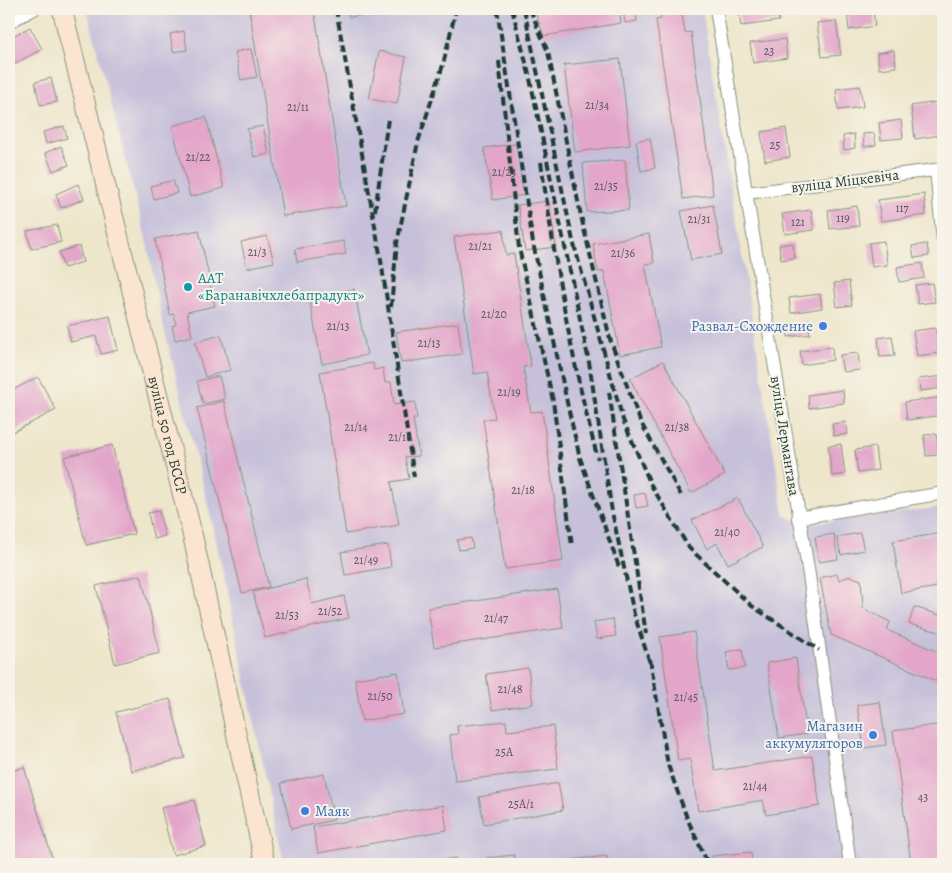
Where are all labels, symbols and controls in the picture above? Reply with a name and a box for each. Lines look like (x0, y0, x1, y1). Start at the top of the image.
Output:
house number: 23 (764, 43, 774, 59)
house number: 21/34 (585, 97, 610, 113)
house number: 21/11 (287, 99, 309, 115)
house number: 25 (770, 137, 780, 153)
house number: 21/22 (185, 149, 211, 165)
house number: 21/23 (492, 164, 516, 180)
street label: вуліца Міцкевіча (790, 164, 900, 198)
house number: 21/35 (594, 178, 618, 194)
house number: 117 (895, 200, 910, 216)
house number: 119 (836, 210, 850, 226)
house number: 21/31 (688, 211, 710, 227)
house number: 121 (791, 214, 805, 230)
house number: 21/21 (468, 238, 492, 254)
house number: 21/3 (248, 244, 266, 260)
house number: 21/36 (611, 245, 636, 261)
place label: ААТ «Баранавічхлебапрадукт» (197, 268, 365, 305)
marker: ААТ «Баранавічхлебапрадукт» (182, 281, 194, 293)
house number: 21/20 (481, 306, 507, 322)
place label: Развал-Схождение (691, 316, 813, 336)
house number: 21/13 (327, 318, 349, 334)
marker: Развал-Схождение (817, 320, 829, 332)
house number: 21/13 (418, 335, 440, 351)
street label: вуліца 50 год БССР (143, 374, 192, 496)
street label: вуліца Лермантава (766, 375, 804, 498)
house number: 21/19 (497, 384, 521, 400)
house number: 21/14 (344, 419, 368, 435)
house number: 21/38 (665, 419, 689, 435)
house number: 21/16 (388, 429, 412, 445)
house number: 21/18 (511, 482, 535, 498)
house number: 21/40 (714, 524, 740, 540)
house number: 21/49 (354, 552, 378, 568)
house number: 21/52 (318, 603, 343, 619)
house number: 21/53 (275, 607, 299, 623)
house number: 21/47 (484, 610, 509, 626)
house number: 21/48 (497, 681, 523, 697)
house number: 21/50 (367, 688, 393, 704)
house number: 21/45 (674, 689, 698, 705)
place label: Магазин аккумуляторов (765, 716, 863, 753)
marker: Магазин аккумуляторов (867, 729, 879, 741)
house number: 25А (495, 744, 514, 760)
house number: 21/44 (743, 778, 768, 794)
house number: 43 (918, 789, 928, 805)
house number: 25А/1 (508, 796, 534, 812)
place label: Маяк (315, 801, 350, 821)
marker: Маяк (299, 805, 311, 817)

